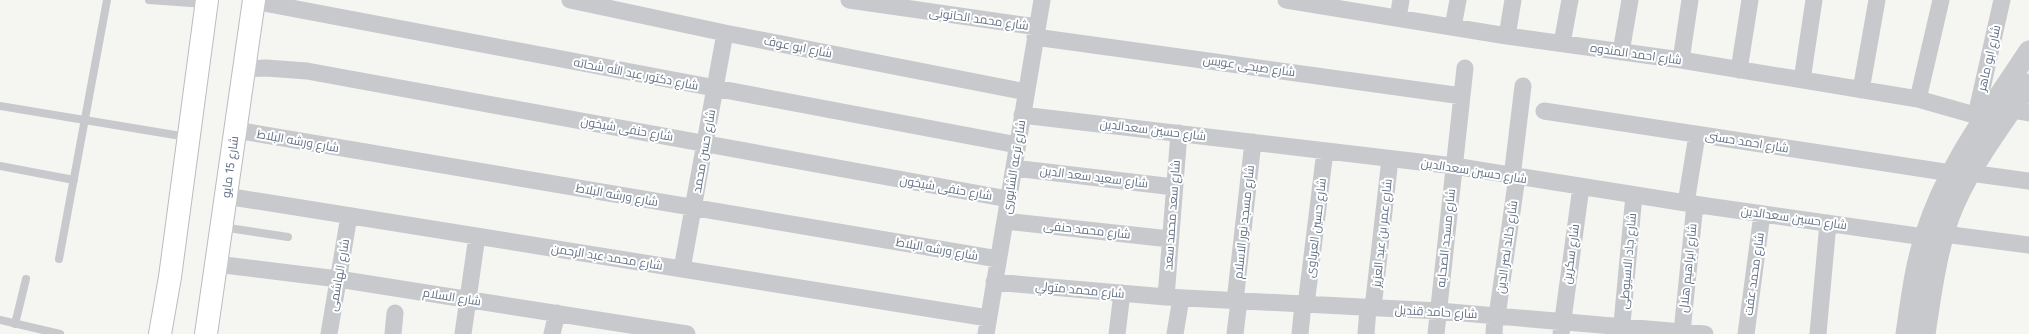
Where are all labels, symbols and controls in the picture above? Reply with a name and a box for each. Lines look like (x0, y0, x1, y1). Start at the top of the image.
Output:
street label: شارع محمد الحانونى (928, 5, 1030, 34)
street label: شارع ابو ماهر (1974, 24, 2004, 94)
street label: شارع ابو عوف (762, 34, 833, 61)
street label: شارع احمد المندوه (1589, 41, 1683, 68)
street label: شارع صبحى عويس (1202, 53, 1296, 80)
street label: شارع دكتور عبد الله شحاته (572, 54, 700, 94)
street label: شارع حسن محمد (690, 108, 719, 194)
street label: شارع حنفى شيخون (579, 114, 674, 145)
street label: شارع حسين سعدالدين (1099, 117, 1207, 144)
street label: شارع ترعه الشابورى (1000, 119, 1029, 215)
street label: شارع ورشه البلاط (256, 127, 340, 156)
street label: شارع احمد حسنى (1704, 128, 1790, 157)
street label: شارع 15 مايو (219, 135, 242, 199)
street label: شارع حسين سعدالدين (1420, 156, 1528, 187)
street label: شارع سعد محمد سعد (1161, 159, 1184, 271)
street label: شارع سعيد سعد الدين (1039, 163, 1149, 192)
street label: شارع مسجد نور الاسلام (1231, 164, 1258, 280)
street label: شارع حنفى شيخون (898, 173, 993, 204)
street label: شارع حسين العرباوى (1303, 177, 1330, 279)
street label: شارع عمر بن عبد العزيز (1369, 178, 1396, 289)
street label: شارع ورشه البلاط (575, 181, 659, 210)
street label: شارع مسجد الصحابه (1434, 188, 1459, 288)
street label: شارع خالد نصر الدين (1494, 199, 1521, 295)
street label: شارع حسين سعدالدين (1740, 204, 1848, 233)
street label: شارع جاد الاسيوطى (1617, 212, 1640, 310)
street label: شارع محمد حنفى (1043, 218, 1131, 243)
street label: شارع سكرين (1560, 223, 1583, 285)
street label: شارع ابراهيم هلال (1676, 223, 1701, 313)
street label: شارع محمد عفت (1741, 232, 1768, 317)
street label: شارع ورشه البلاط (895, 235, 979, 264)
street label: شارع الهاشمى (326, 238, 353, 312)
street label: شارع محمد عبد الرحمن (550, 241, 664, 274)
street label: شارع محمد متولي (1035, 279, 1125, 304)
street label: شارع السلام (422, 285, 482, 310)
street label: شارع حامد قنديل (1394, 303, 1478, 322)

